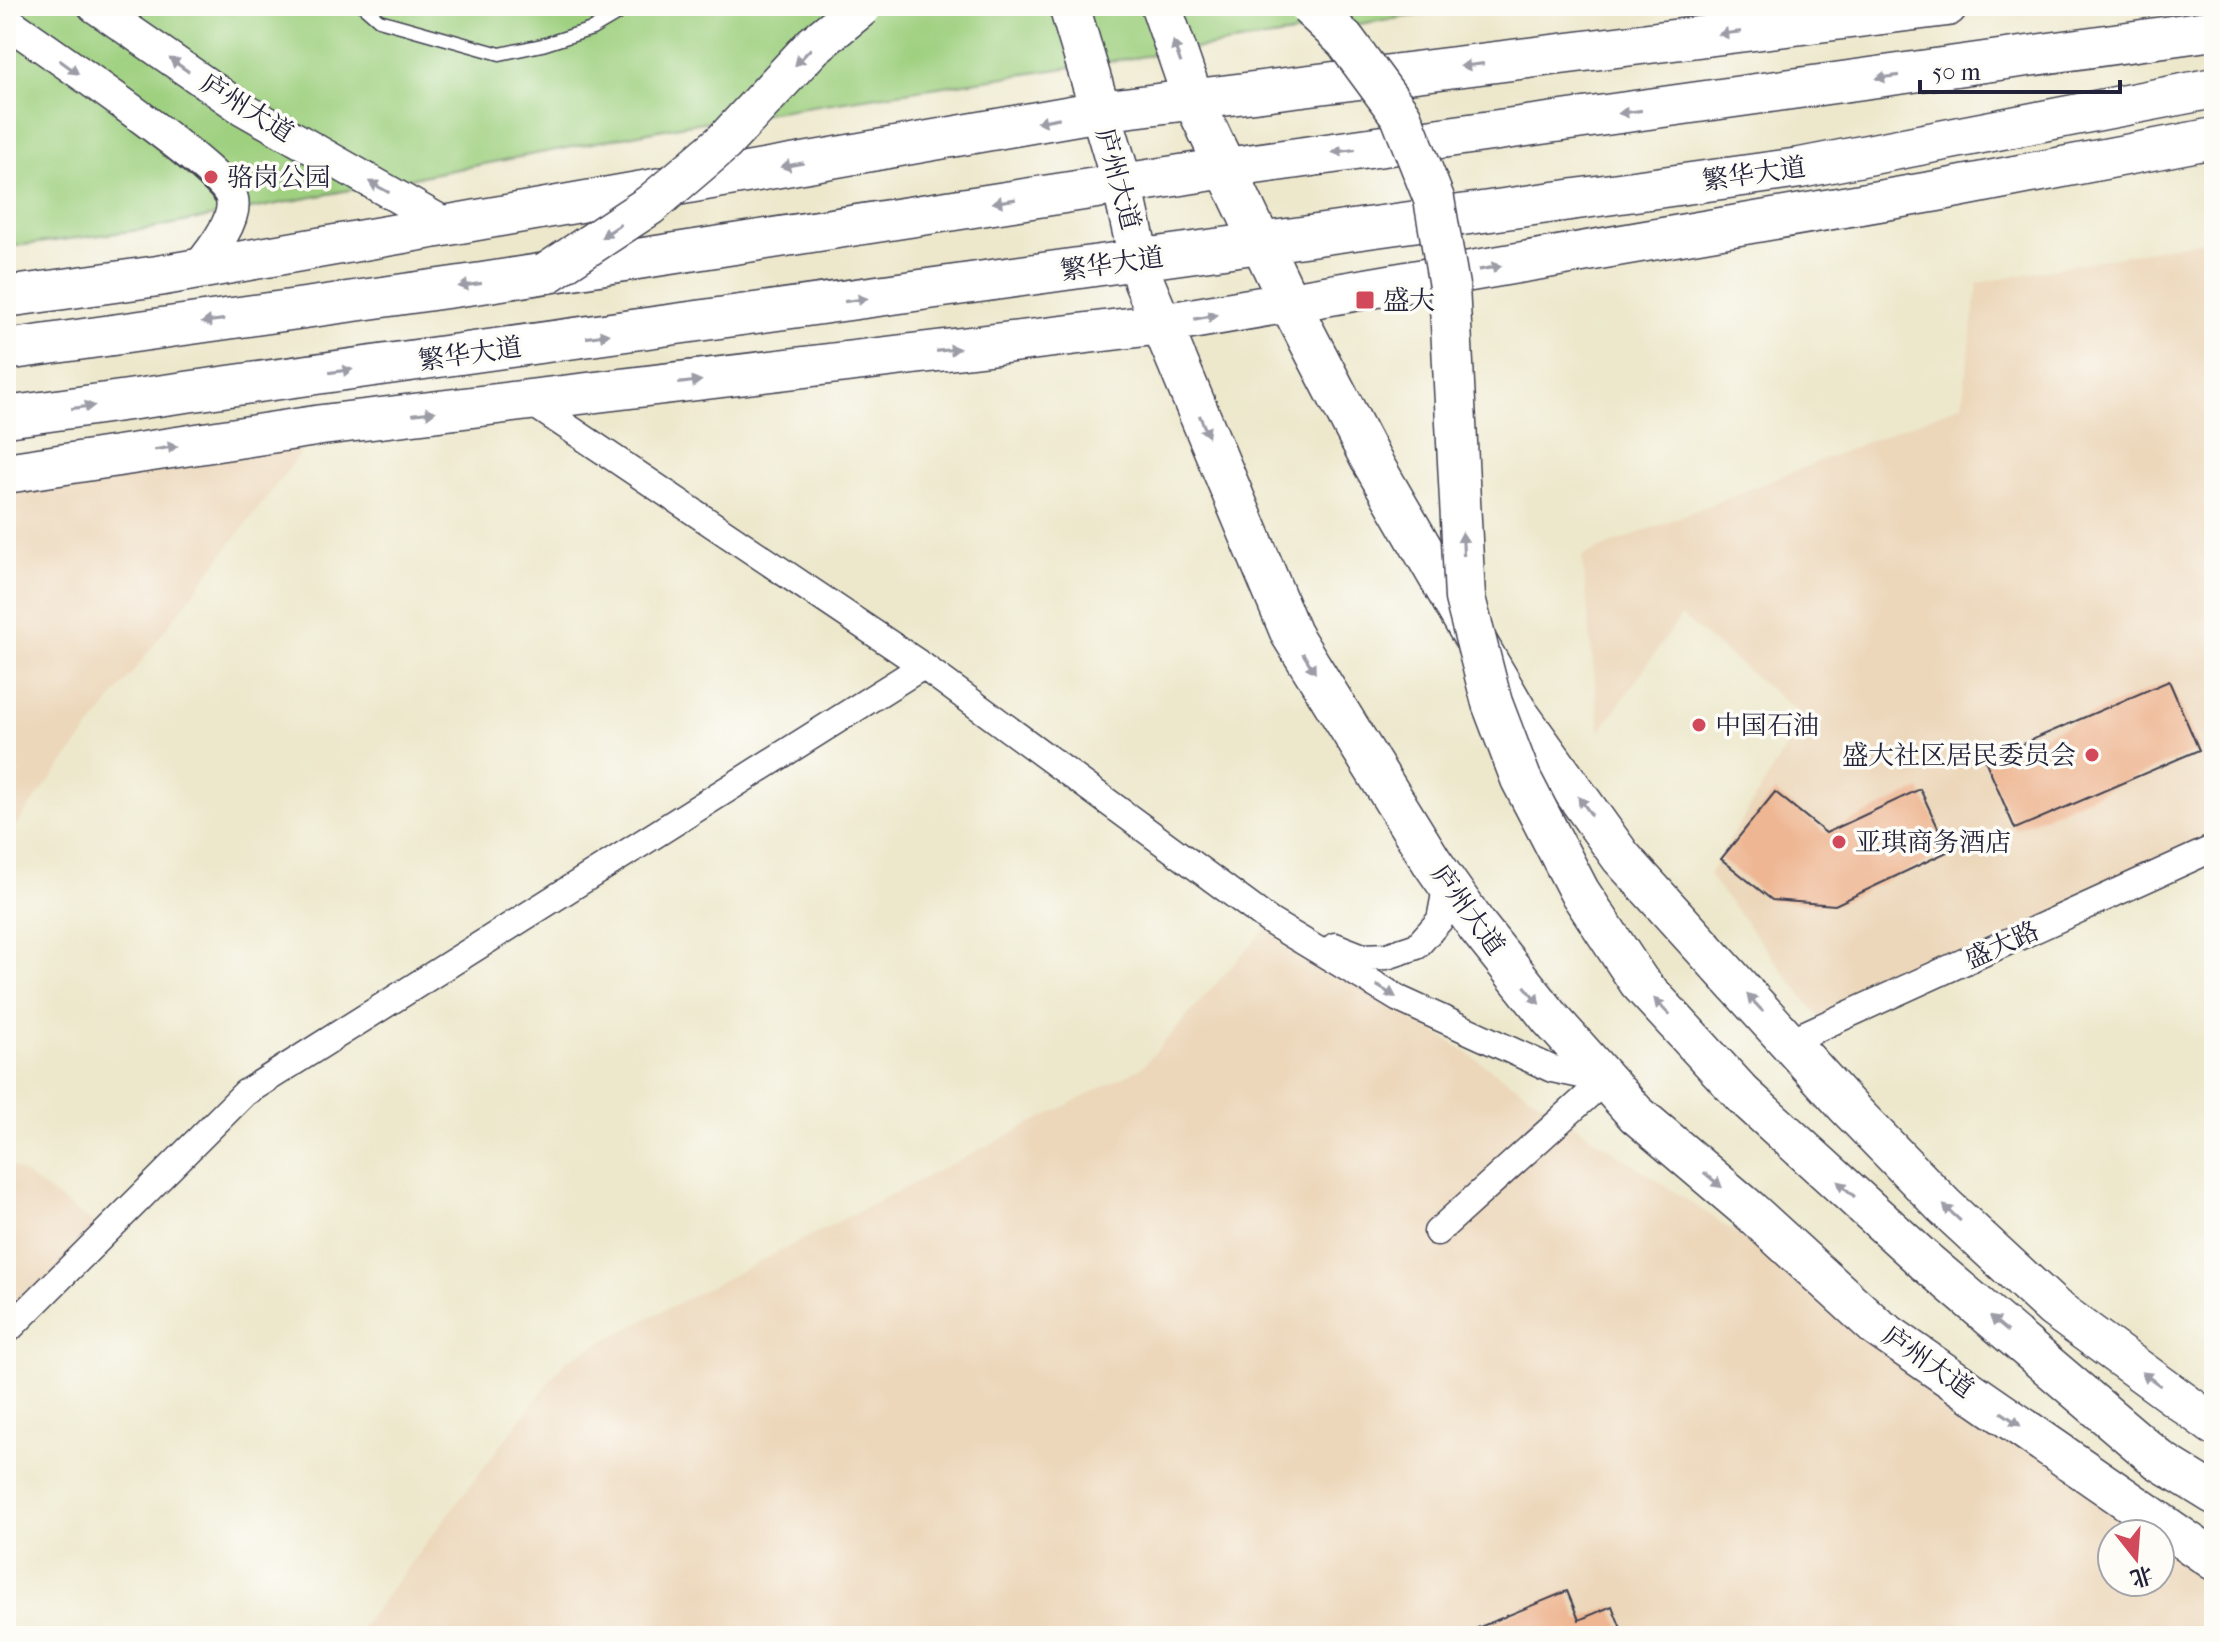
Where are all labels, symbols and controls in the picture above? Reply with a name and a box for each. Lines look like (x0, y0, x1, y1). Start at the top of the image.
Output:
one-way arrow (1717, 27, 1742, 40)
one-way arrow (1171, 40, 1183, 64)
scale bar (1920, 44, 2120, 94)
one-way arrow (795, 47, 813, 66)
one-way arrow (168, 58, 189, 73)
text: 50 m (1932, 58, 1981, 86)
one-way arrow (59, 59, 80, 74)
one-way arrow (1459, 59, 1484, 72)
street label: 庐州大道 (195, 67, 299, 149)
one-way arrow (1874, 71, 1899, 84)
one-way arrow (1617, 106, 1642, 119)
one-way arrow (1035, 114, 1060, 126)
street label: 庐州大道 (1090, 125, 1146, 233)
one-way arrow (1332, 145, 1357, 158)
street label: 繁华大道 (1700, 151, 1808, 197)
one-way arrow (779, 159, 804, 171)
place label: 骆岗公园 (227, 162, 331, 193)
marker: 骆岗公园 (202, 168, 220, 186)
one-way arrow (368, 180, 390, 194)
one-way arrow (991, 195, 1016, 208)
one-way arrow (600, 223, 622, 237)
street label: 繁华大道 (1058, 241, 1166, 287)
one-way arrow (1477, 261, 1502, 273)
one-way arrow (457, 279, 482, 292)
place label: 盛大 (1383, 285, 1435, 316)
marker: 盛大 (1354, 289, 1376, 311)
one-way arrow (844, 293, 869, 306)
one-way arrow (1194, 310, 1219, 323)
one-way arrow (200, 315, 225, 328)
one-way arrow (586, 329, 611, 342)
street label: 繁华大道 (416, 331, 524, 377)
one-way arrow (936, 344, 961, 357)
one-way arrow (329, 365, 354, 378)
one-way arrow (678, 375, 703, 388)
one-way arrow (71, 400, 96, 413)
one-way arrow (412, 407, 437, 420)
one-way arrow (1198, 414, 1211, 438)
one-way arrow (154, 442, 179, 454)
one-way arrow (1456, 531, 1469, 557)
one-way arrow (1302, 652, 1316, 674)
place label: 中国石油 (1715, 710, 1819, 741)
marker: 中国石油 (1690, 716, 1708, 734)
place label: 盛大社区居民委员会 (1842, 740, 2076, 771)
marker: 盛大社区居民委员会 (2083, 746, 2101, 764)
one-way arrow (1578, 796, 1593, 817)
place label: 亚琪商务酒店 (1855, 827, 2011, 858)
marker: 亚琪商务酒店 (1830, 833, 1848, 851)
street label: 庐州大道 (1425, 859, 1511, 961)
street label: 盛大路 (1960, 915, 2044, 975)
one-way arrow (1375, 984, 1397, 998)
one-way arrow (1523, 985, 1539, 1005)
one-way arrow (1747, 993, 1765, 1012)
one-way arrow (1653, 998, 1671, 1017)
one-way arrow (1703, 1171, 1723, 1188)
one-way arrow (1837, 1181, 1856, 1199)
one-way arrow (1943, 1204, 1962, 1223)
one-way arrow (1990, 1316, 2009, 1334)
street label: 庐州大道 (1877, 1319, 1979, 1405)
one-way arrow (2141, 1372, 2161, 1388)
one-way arrow (2000, 1411, 2021, 1426)
north arrow (2096, 1518, 2176, 1598)
text: 北 (2127, 1561, 2156, 1592)

